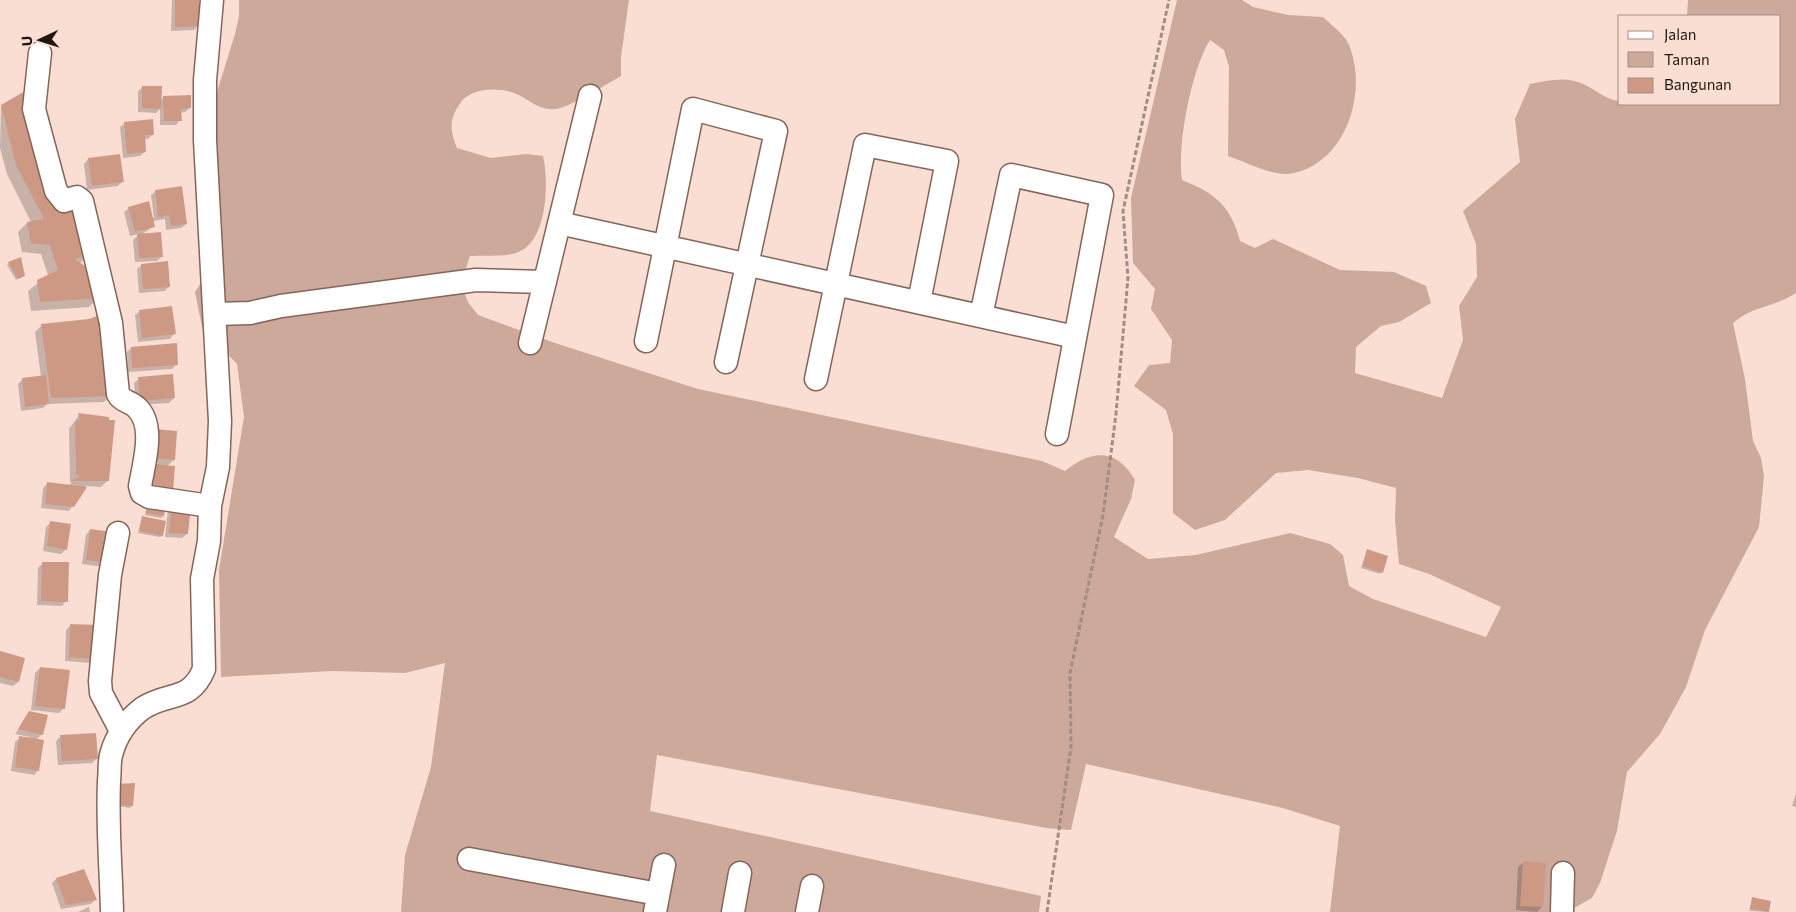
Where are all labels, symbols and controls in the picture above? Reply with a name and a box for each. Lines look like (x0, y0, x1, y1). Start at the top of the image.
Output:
north arrow (15, 15, 65, 65)
legend (1618, 15, 1781, 105)
text: Jalan (1664, 25, 1696, 43)
text: U (18, 35, 35, 47)
text: Taman (1664, 50, 1710, 68)
text: Bangunan (1664, 75, 1732, 93)

